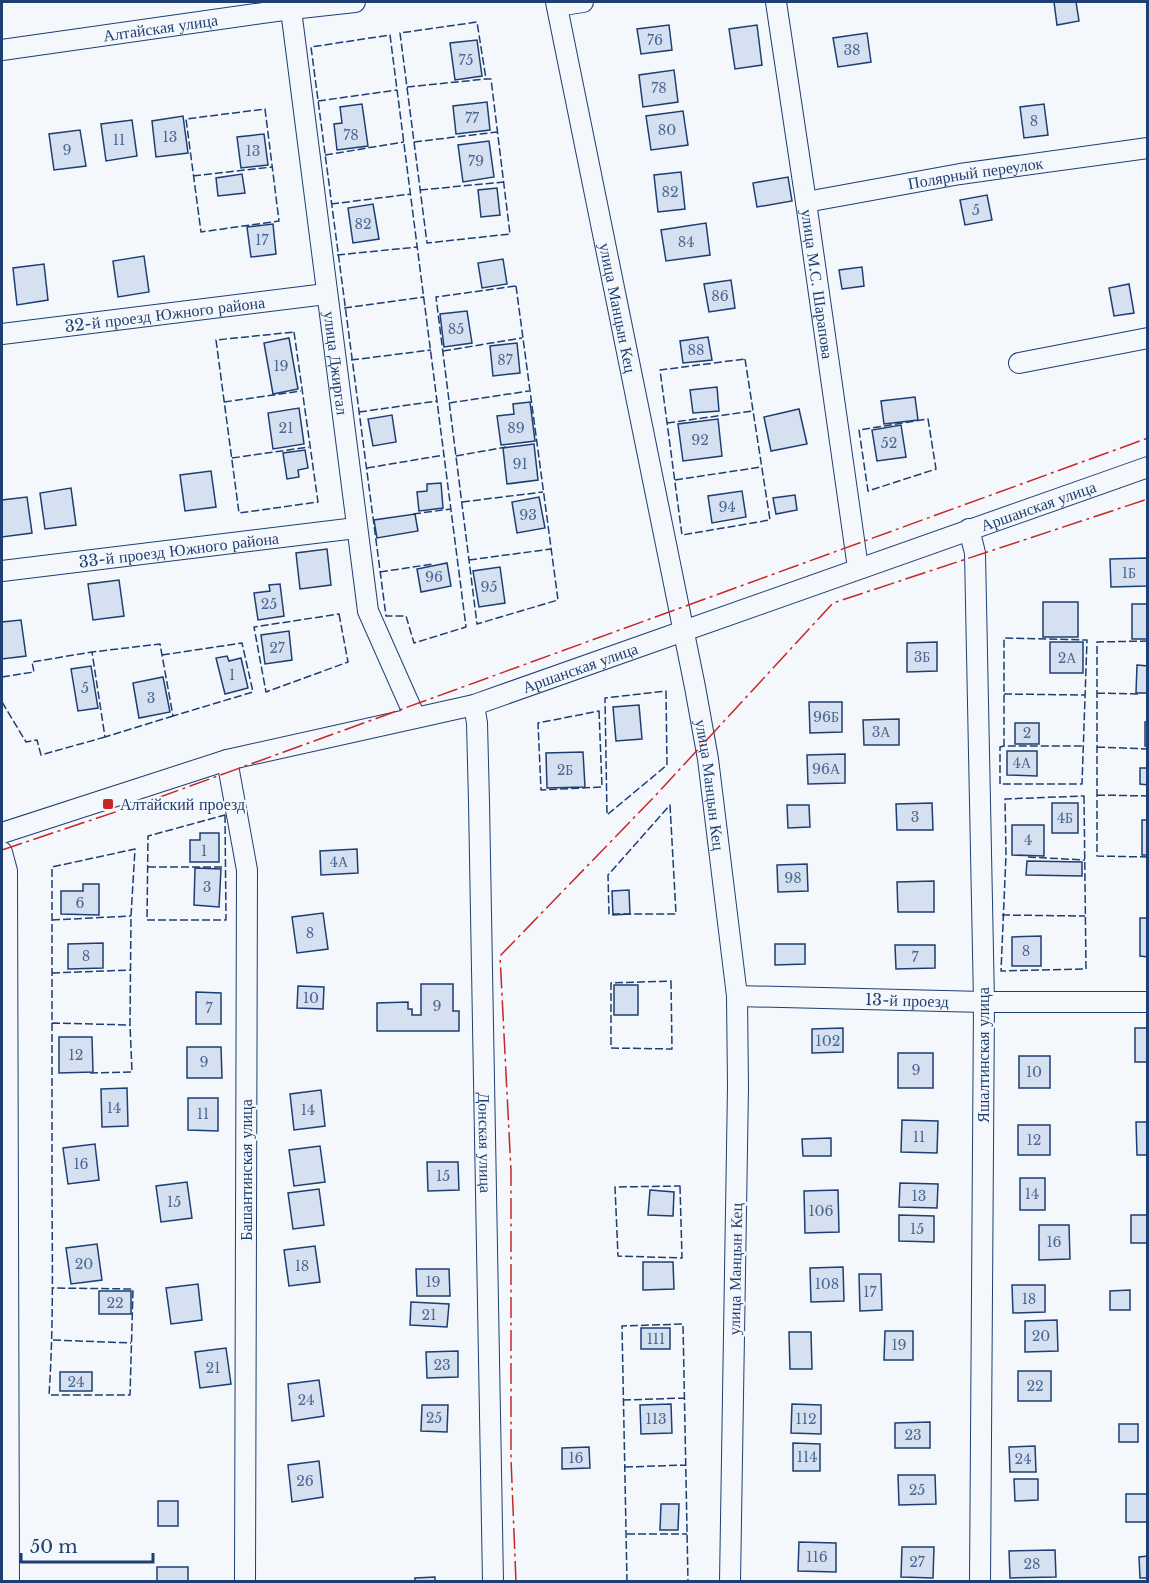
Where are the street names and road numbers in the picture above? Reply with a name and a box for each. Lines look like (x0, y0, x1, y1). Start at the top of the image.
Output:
street label: Алтайская улица (102, 10, 219, 46)
street label: Полярный переулок (906, 153, 1045, 193)
street label: улица М.С. Шарапова (797, 208, 838, 360)
street label: улица Манцын Кец (595, 241, 641, 375)
street label: 32-й проезд Южного района (64, 292, 266, 336)
street label: улица Джиргал (320, 310, 353, 416)
street label: Аршанская улица (978, 476, 1099, 535)
street label: 33-й проезд Южного района (77, 527, 280, 572)
street label: Аршанская улица (520, 638, 640, 697)
street label: улица Манцын Кец (691, 718, 729, 852)
street label: Яшалтинская улица (973, 987, 993, 1123)
street label: 13-й проезд (865, 989, 949, 1011)
street label: Донская улица (474, 1092, 496, 1193)
street label: Башантинская улица (236, 1099, 256, 1241)
street label: улица Манцын Кец (724, 1202, 746, 1335)

